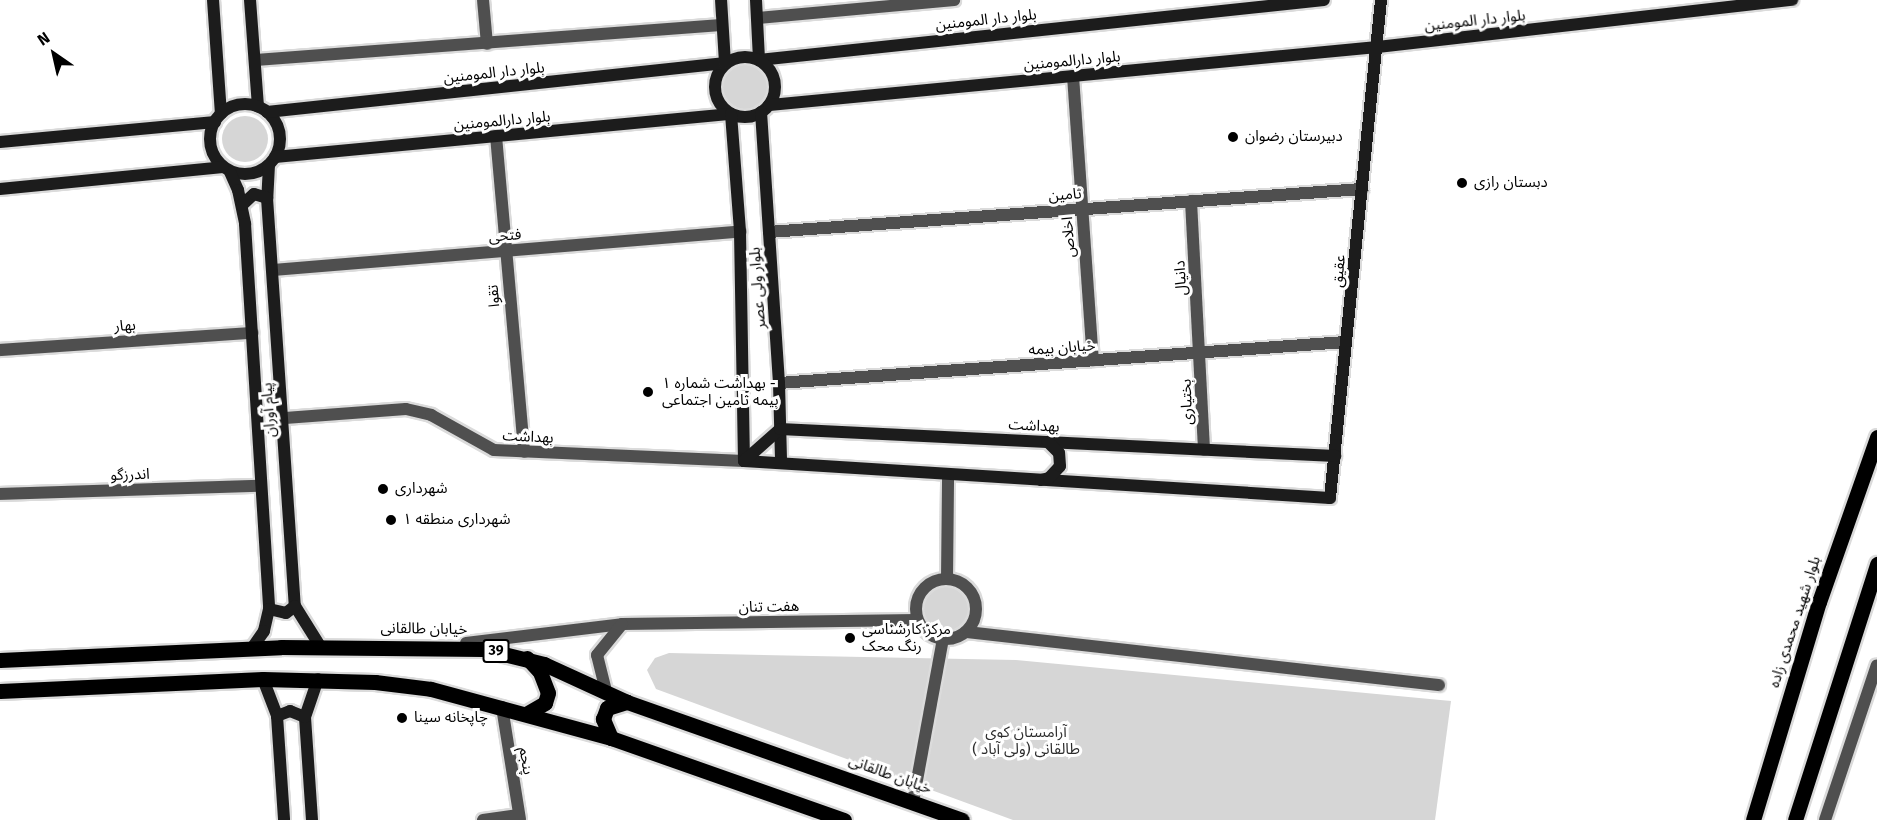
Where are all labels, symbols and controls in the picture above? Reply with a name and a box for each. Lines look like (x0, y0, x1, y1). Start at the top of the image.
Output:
street label: بلوار دار المومنین (935, 6, 1037, 34)
street label: بلوار دار المومنین (1424, 7, 1526, 35)
north arrow (24, 24, 84, 84)
text: N (34, 28, 53, 50)
street label: بلوار دارالمومنین (1023, 48, 1121, 74)
street label: بلوار دار المومنین (443, 59, 545, 87)
street label: بلوار دارالمومنین (453, 108, 551, 134)
place label: دبیرستان رضوان (1245, 128, 1343, 146)
marker: دبیرستان رضوان (1226, 130, 1240, 144)
place label: دبستان رازی (1474, 174, 1548, 192)
marker: دبستان رازی (1455, 176, 1469, 190)
street label: تامین (1048, 185, 1082, 205)
street label: اخلاص (1059, 216, 1079, 258)
street label: فتحی (488, 226, 522, 246)
street label: بلوار ولی عصر (746, 246, 770, 330)
street label: عقیق (1328, 254, 1350, 288)
street label: دانیال (1171, 260, 1191, 296)
street label: تقوا (484, 284, 504, 308)
street label: بهار (114, 316, 136, 336)
street label: خیابان بیمه (1028, 337, 1096, 359)
place label: بهداشت شماره ۱ - بیمه تامین اجتماعی (662, 374, 778, 409)
street label: بختیاری (1177, 379, 1197, 425)
street label: پیام آوران (258, 382, 280, 438)
marker: بهداشت شماره ۱ - بیمه تامین اجتماعی (639, 383, 657, 401)
street label: بهداشت (1008, 416, 1060, 436)
street label: بهداشت (502, 427, 554, 447)
street label: اندرزگو (110, 465, 150, 485)
place label: شهرداری (395, 480, 447, 498)
marker: شهرداری (376, 482, 390, 496)
place label: شهرداری منطقه ۱ (403, 511, 510, 529)
marker: شهرداری منطقه ۱ (384, 513, 398, 527)
street label: بلوار شهید محمدی زاده (1765, 554, 1825, 690)
street label: هفت تنان (739, 597, 799, 617)
street label: خیابان طالقانی (380, 619, 468, 639)
place label: مرکز کارشناسی رنگ محک (862, 620, 951, 655)
marker: مرکز کارشناسی رنگ محک (843, 631, 857, 645)
road number: 39 (482, 640, 510, 662)
place label: چاپخانه سینا (414, 709, 488, 727)
marker: چاپخانه سینا (395, 711, 409, 725)
park label: آرامستان کوی طالقانی (ولی آباد ) (972, 723, 1080, 758)
street label: پنجم (515, 746, 537, 776)
street label: خیابان طالقانی (846, 752, 934, 798)

